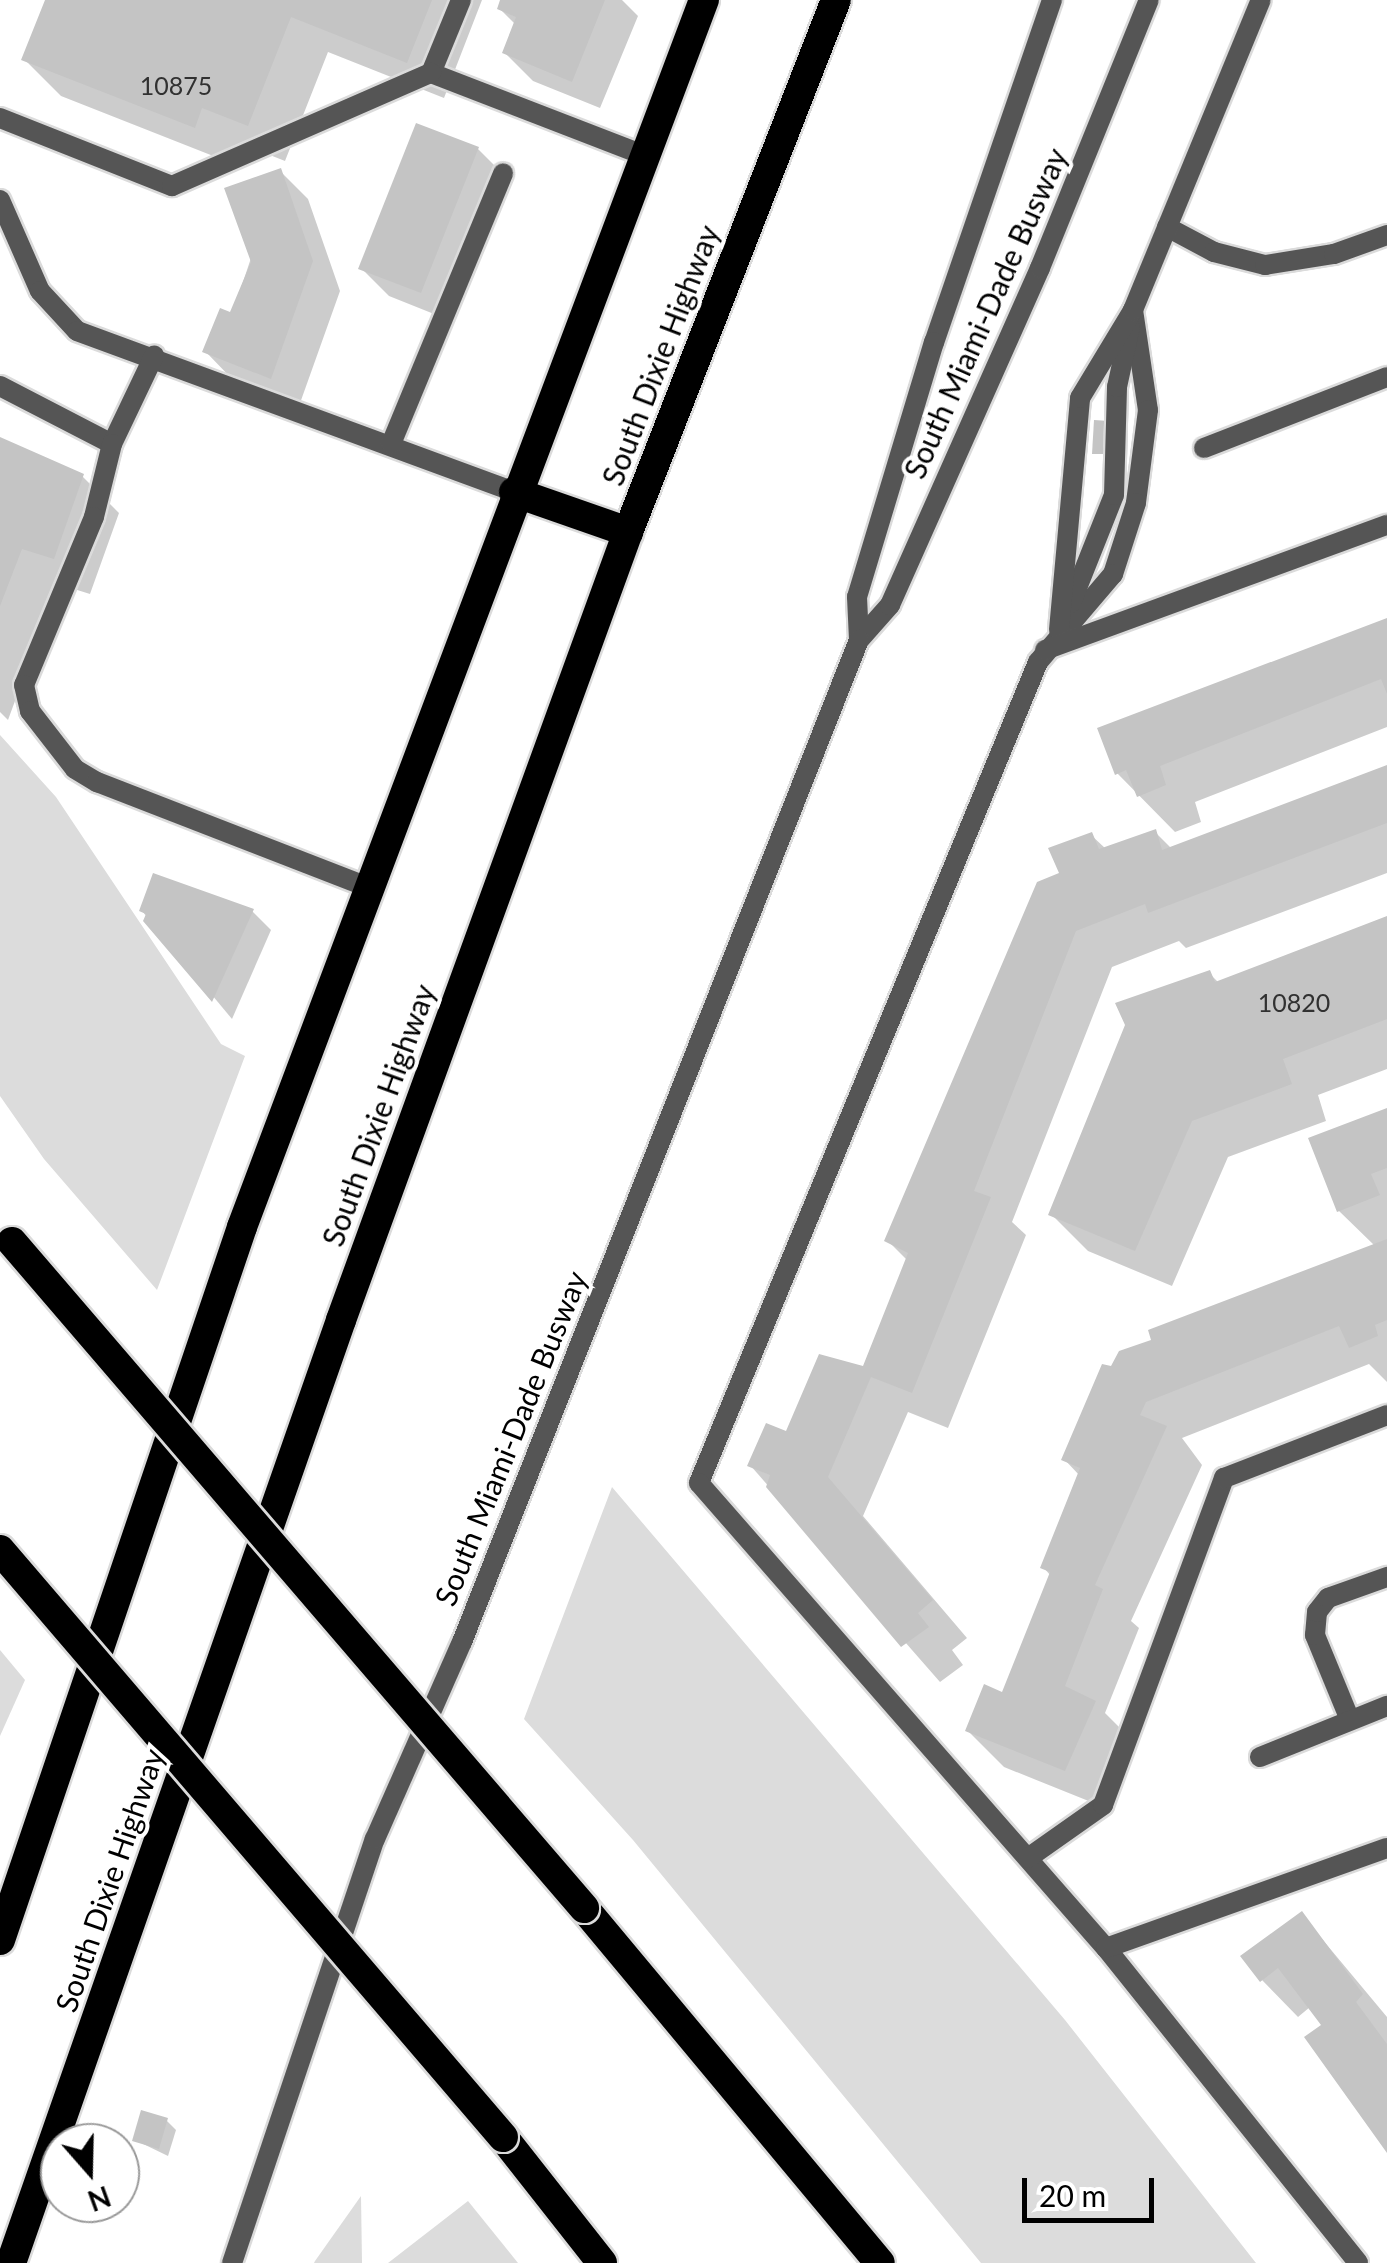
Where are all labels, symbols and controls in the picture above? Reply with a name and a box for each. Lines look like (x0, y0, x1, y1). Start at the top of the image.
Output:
house number: 10875 (140, 70, 212, 100)
street label: South Miami-Dade Busway (896, 142, 1074, 484)
street label: South Dixie Highway (594, 220, 726, 490)
street label: South Dixie Highway (314, 979, 442, 1251)
house number: 10820 (1258, 987, 1330, 1017)
street label: South Miami-Dade Busway (426, 1265, 594, 1611)
street label: South Dixie Highway (47, 1744, 171, 2016)
north arrow (40, 2123, 140, 2223)
scale bar (1027, 2158, 1160, 2220)
text: 20 m (1039, 2177, 1106, 2213)
text: N (84, 2180, 116, 2219)

